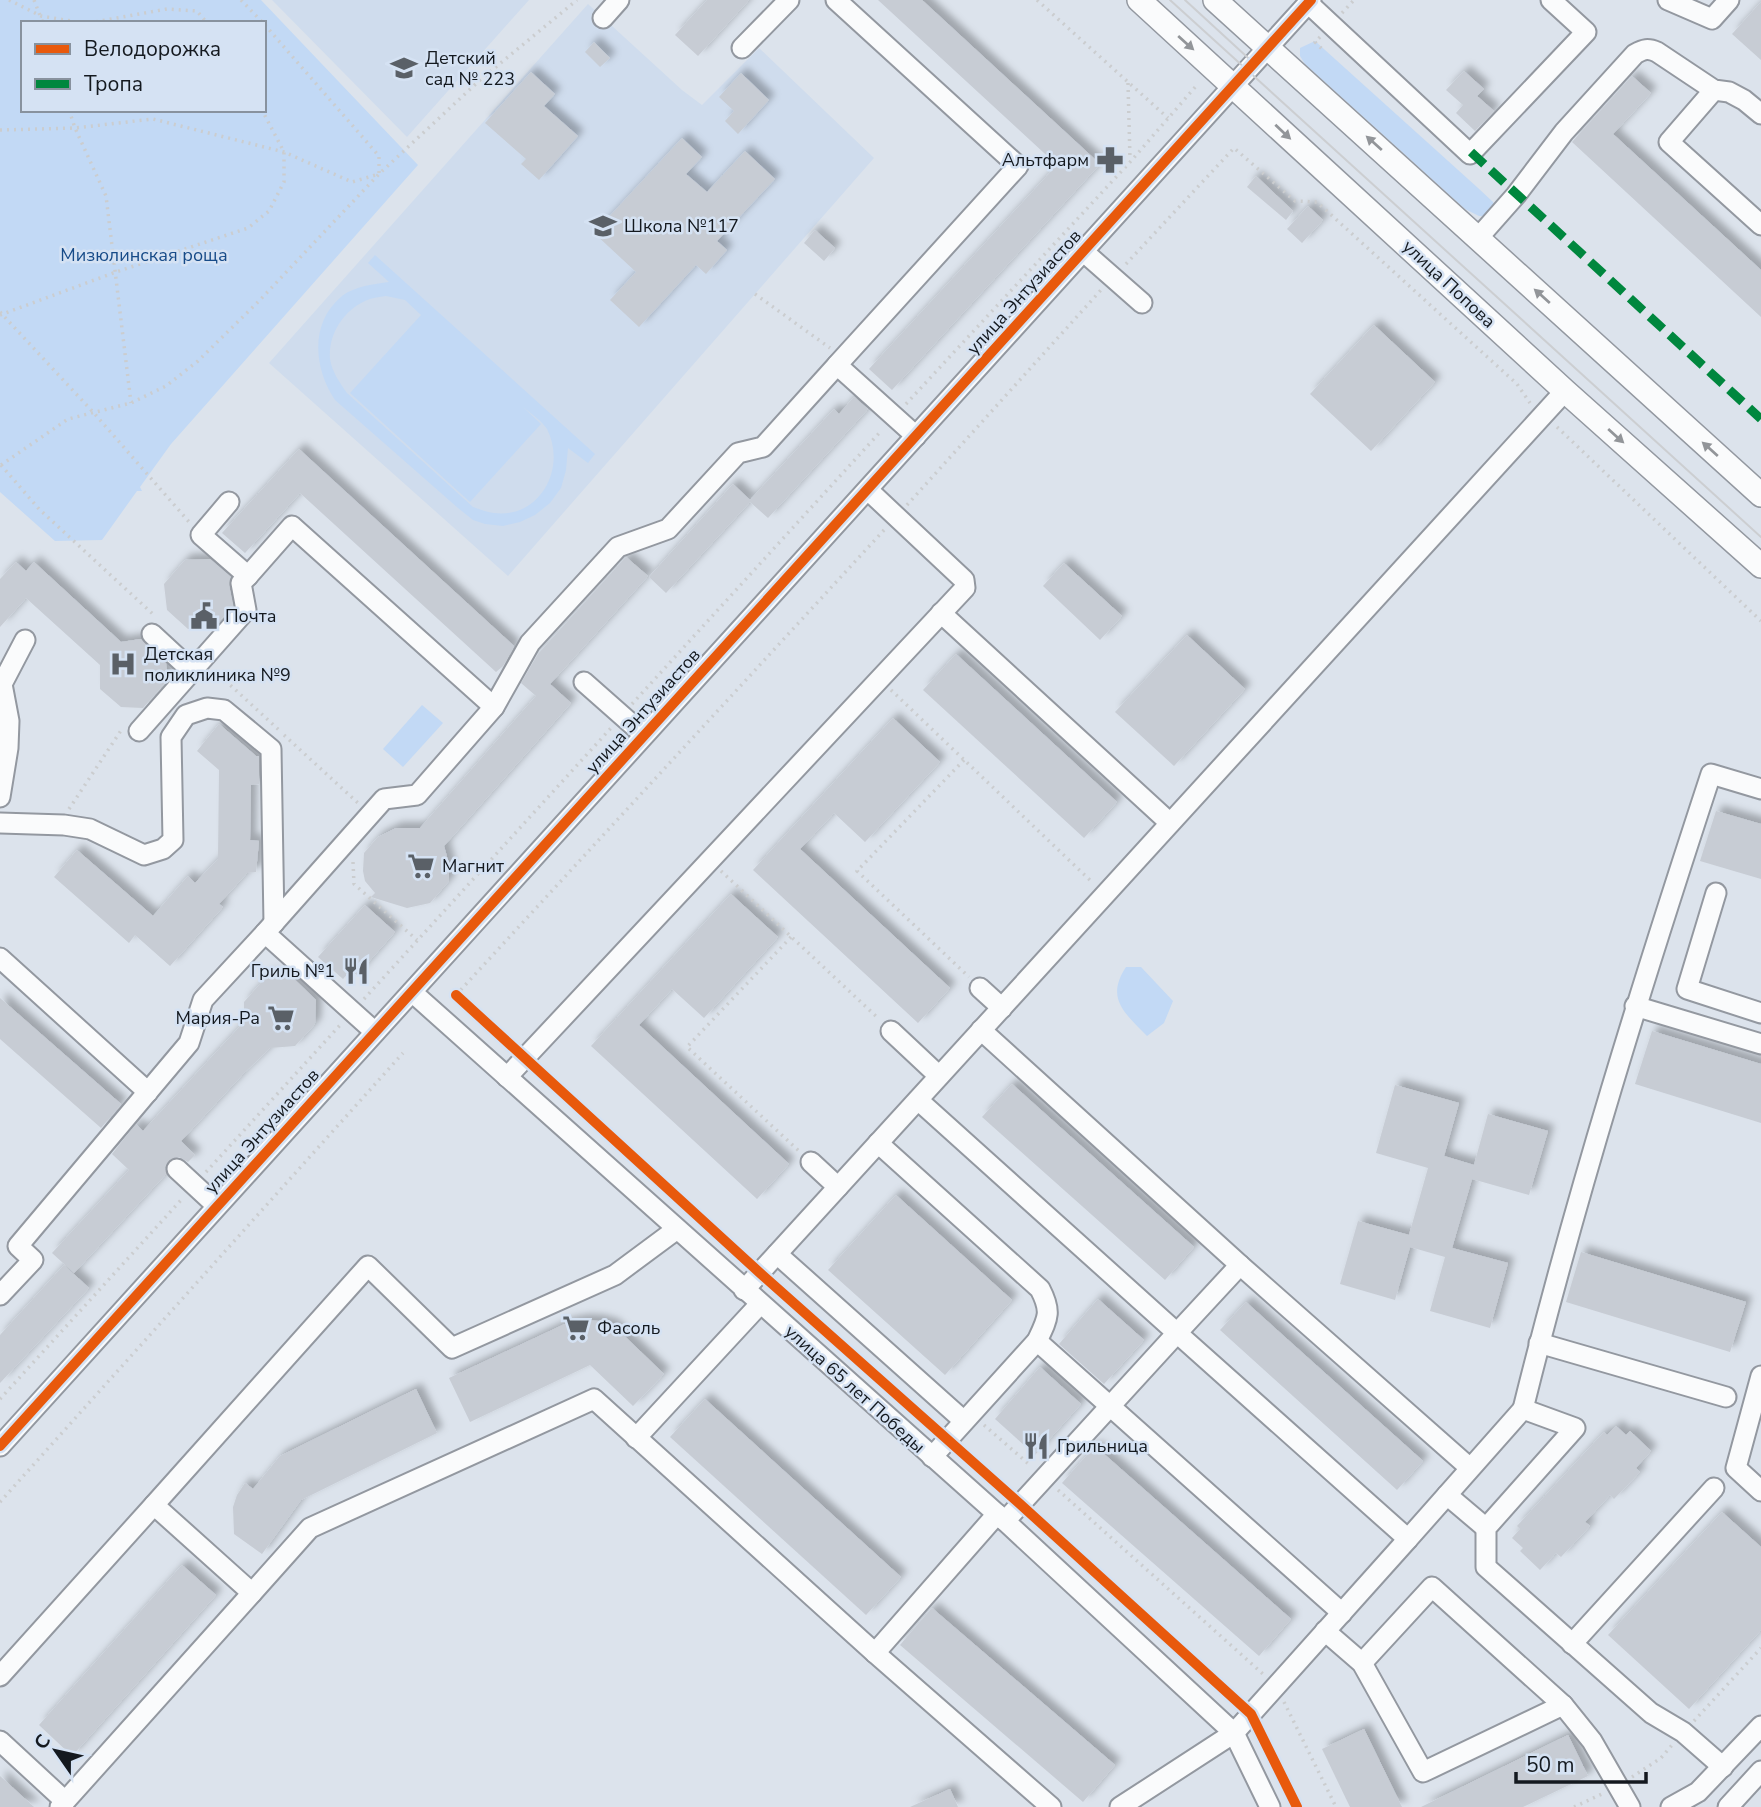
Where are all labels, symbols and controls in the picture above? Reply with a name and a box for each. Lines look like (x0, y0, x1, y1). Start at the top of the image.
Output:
legend (21, 21, 266, 112)
text: Велодорожка (84, 35, 221, 63)
one-way arrow (1177, 35, 1195, 51)
place label: Детский сад № 223 (425, 46, 515, 91)
school or university icon: Детский сад № 223 (389, 53, 419, 83)
text: Тропа (84, 70, 143, 98)
one-way arrow (1274, 123, 1291, 139)
one-way arrow (1366, 136, 1383, 152)
pharmacy icon: Альтфарм (1095, 145, 1125, 175)
place label: Альтфарм (1002, 148, 1089, 172)
school or university icon: Школа №117 (588, 211, 618, 241)
place label: Школа №117 (624, 214, 739, 238)
street label: улица Энтузиастов (961, 224, 1087, 360)
street label: улица Попова (1397, 235, 1501, 333)
park label: Мизюлинская роща (60, 243, 228, 267)
one-way arrow (1534, 289, 1551, 305)
one-way arrow (1608, 428, 1625, 443)
one-way arrow (1702, 442, 1719, 458)
public building icon: Почта (189, 601, 219, 631)
place label: Почта (225, 604, 276, 628)
place label: Детская поликлиника №9 (144, 642, 291, 687)
street label: улица Энтузиастов (580, 643, 706, 779)
hospital icon: Детская поликлиника №9 (108, 649, 138, 679)
supermarket icon: Магнит (406, 851, 436, 881)
place label: Магнит (442, 854, 504, 878)
restaurant icon: Гриль №1 (341, 956, 371, 986)
place label: Гриль №1 (251, 959, 335, 983)
supermarket icon: Мария-Ра (266, 1003, 296, 1033)
place label: Мария-Ра (175, 1006, 260, 1030)
street label: улица Энтузиастов (199, 1063, 325, 1199)
supermarket icon: Фасоль (561, 1313, 591, 1343)
place label: Фасоль (597, 1316, 660, 1340)
street label: улица 65 лет Победы (780, 1319, 930, 1459)
restaurant icon: Грильница (1021, 1431, 1051, 1461)
place label: Грильница (1057, 1434, 1148, 1458)
north arrow (21, 1716, 91, 1786)
text: С (28, 1729, 57, 1755)
scale bar (1516, 1741, 1646, 1785)
text: 50 m (1526, 1751, 1575, 1779)

